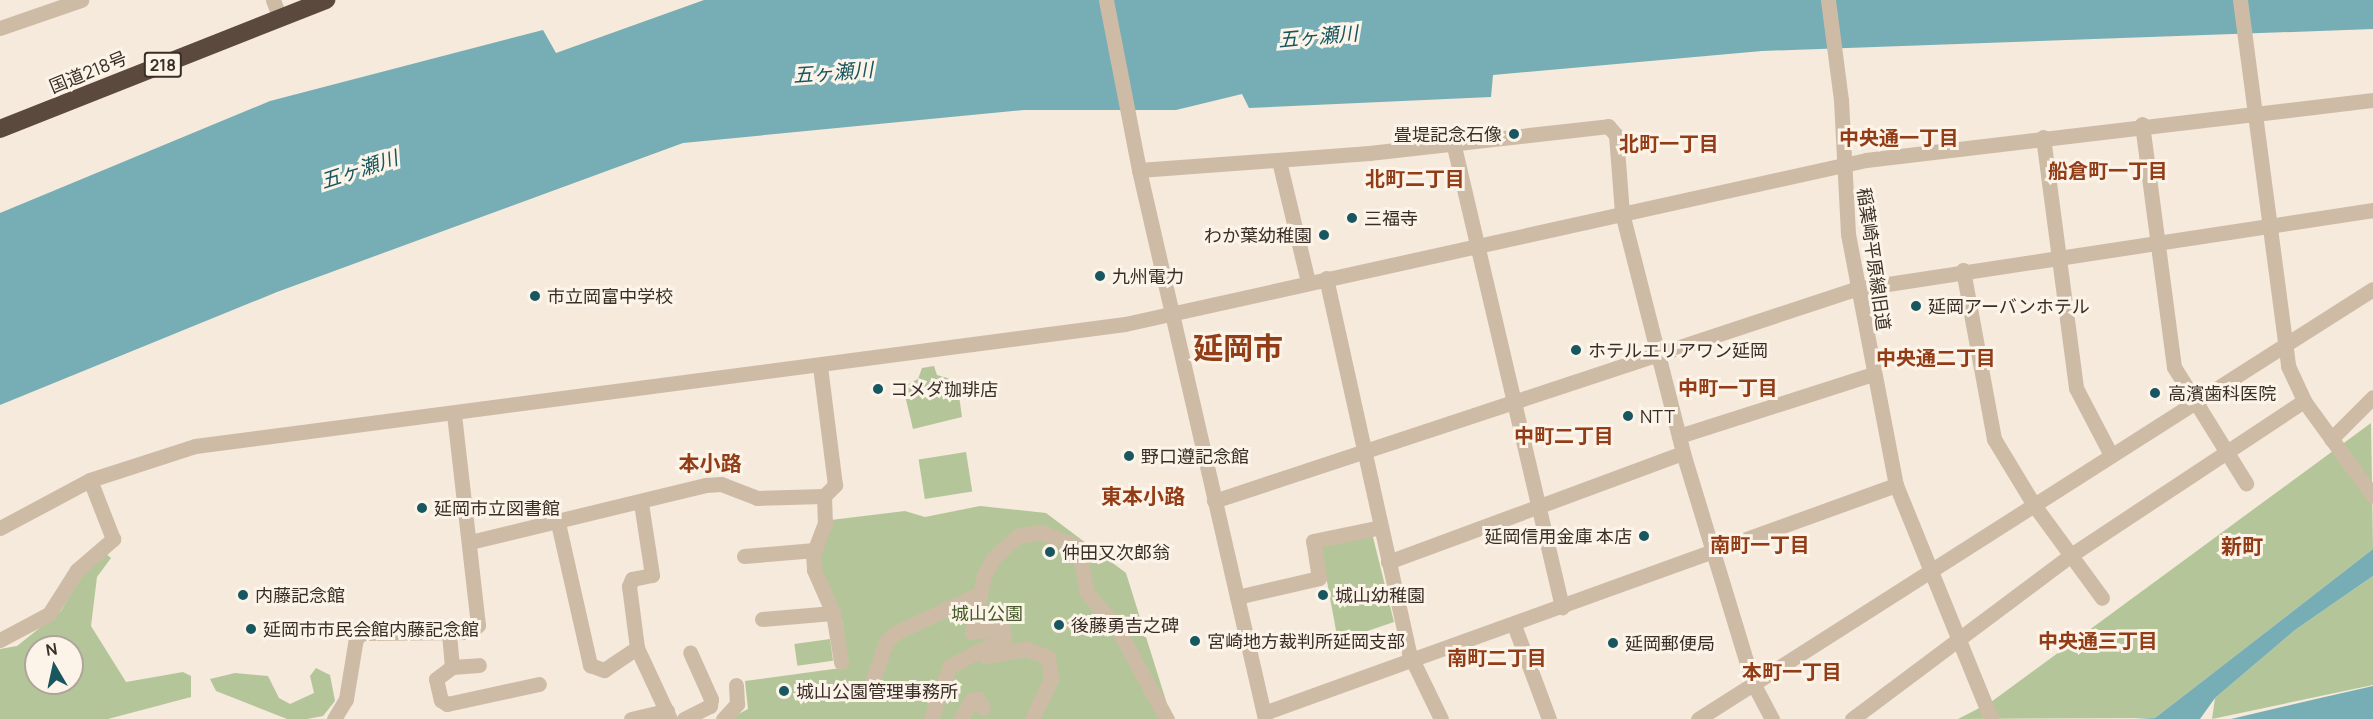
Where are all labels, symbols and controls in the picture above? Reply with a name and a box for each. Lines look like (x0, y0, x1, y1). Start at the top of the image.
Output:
water label: 五ヶ瀬川 (1277, 21, 1359, 51)
street label: 国道218号 (46, 47, 130, 97)
road number: 218 (144, 52, 182, 78)
water label: 五ヶ瀬川 (792, 57, 874, 87)
place label: 畳堤記念石像 (1394, 123, 1502, 145)
district label: 中央通一丁目 (1839, 125, 1959, 149)
marker: 畳堤記念石像 (1507, 127, 1521, 141)
district label: 北町一丁目 (1619, 131, 1719, 155)
water label: 五ヶ瀬川 (317, 145, 401, 193)
district label: 船倉町一丁目 (2048, 158, 2168, 182)
district label: 北町二丁目 (1365, 166, 1465, 190)
street label: 稲葉崎平原線旧道 (1853, 186, 1895, 332)
place label: 三福寺 (1364, 207, 1418, 229)
marker: 三福寺 (1345, 211, 1359, 225)
place label: わか葉幼稚園 (1204, 224, 1312, 246)
marker: わか葉幼稚園 (1317, 228, 1331, 242)
place label: 九州電力 (1112, 265, 1184, 287)
marker: 九州電力 (1093, 269, 1107, 283)
place label: 市立岡富中学校 (547, 285, 673, 307)
marker: 市立岡富中学校 (528, 289, 542, 303)
place label: 延岡アーバンホテル (1928, 295, 2089, 317)
marker: 延岡アーバンホテル (1909, 299, 1923, 313)
district label: 延岡市 (1193, 330, 1283, 366)
place label: ホテルエリアワン延岡 (1588, 339, 1768, 361)
marker: ホテルエリアワン延岡 (1569, 343, 1583, 357)
district label: 中央通二丁目 (1876, 345, 1996, 369)
district label: 中町一丁目 (1678, 375, 1778, 399)
place label: コメダ珈琲店 (890, 378, 998, 400)
marker: コメダ珈琲店 (871, 382, 885, 396)
place label: 高濱歯科医院 (2168, 382, 2276, 404)
marker: 高濱歯科医院 (2146, 384, 2164, 402)
place label: NTT (1640, 405, 1675, 427)
marker: NTT (1621, 409, 1635, 423)
district label: 中町二丁目 (1514, 423, 1614, 447)
place label: 野口遵記念館 (1141, 445, 1249, 467)
marker: 野口遵記念館 (1122, 449, 1136, 463)
district label: 本小路 (679, 450, 741, 476)
district label: 東本小路 (1101, 483, 1185, 509)
place label: 延岡市立図書館 (434, 497, 560, 519)
marker: 延岡市立図書館 (415, 501, 429, 515)
place label: 延岡信用金庫 本店 (1484, 525, 1632, 547)
marker: 延岡信用金庫 本店 (1637, 529, 1651, 543)
district label: 南町一丁目 (1710, 532, 1810, 556)
district label: 新町 (2221, 533, 2263, 559)
place label: 仲田又次郎翁 (1062, 541, 1170, 563)
marker: 仲田又次郎翁 (1043, 545, 1057, 559)
place label: 内藤記念館 (255, 584, 345, 606)
place label: 城山幼稚園 (1335, 584, 1425, 606)
marker: 内藤記念館 (236, 588, 250, 602)
marker: 城山幼稚園 (1316, 588, 1330, 602)
park label: 城山公園 (951, 602, 1023, 624)
place label: 後藤勇吉之碑 (1071, 614, 1179, 636)
place label: 延岡市市民会館内藤記念館 (263, 618, 479, 640)
marker: 後藤勇吉之碑 (1052, 618, 1066, 632)
marker: 延岡市市民会館内藤記念館 (244, 622, 258, 636)
district label: 中央通三丁目 (2038, 628, 2158, 652)
place label: 宮崎地方裁判所延岡支部 (1207, 630, 1405, 652)
place label: 延岡郵便局 (1625, 632, 1715, 654)
marker: 宮崎地方裁判所延岡支部 (1188, 634, 1202, 648)
north arrow (24, 635, 84, 695)
marker: 延岡郵便局 (1606, 636, 1620, 650)
text: N (44, 637, 59, 661)
district label: 南町二丁目 (1447, 645, 1547, 669)
district label: 本町一丁目 (1742, 659, 1842, 683)
place label: 城山公園管理事務所 (796, 680, 958, 702)
marker: 城山公園管理事務所 (777, 684, 791, 698)

